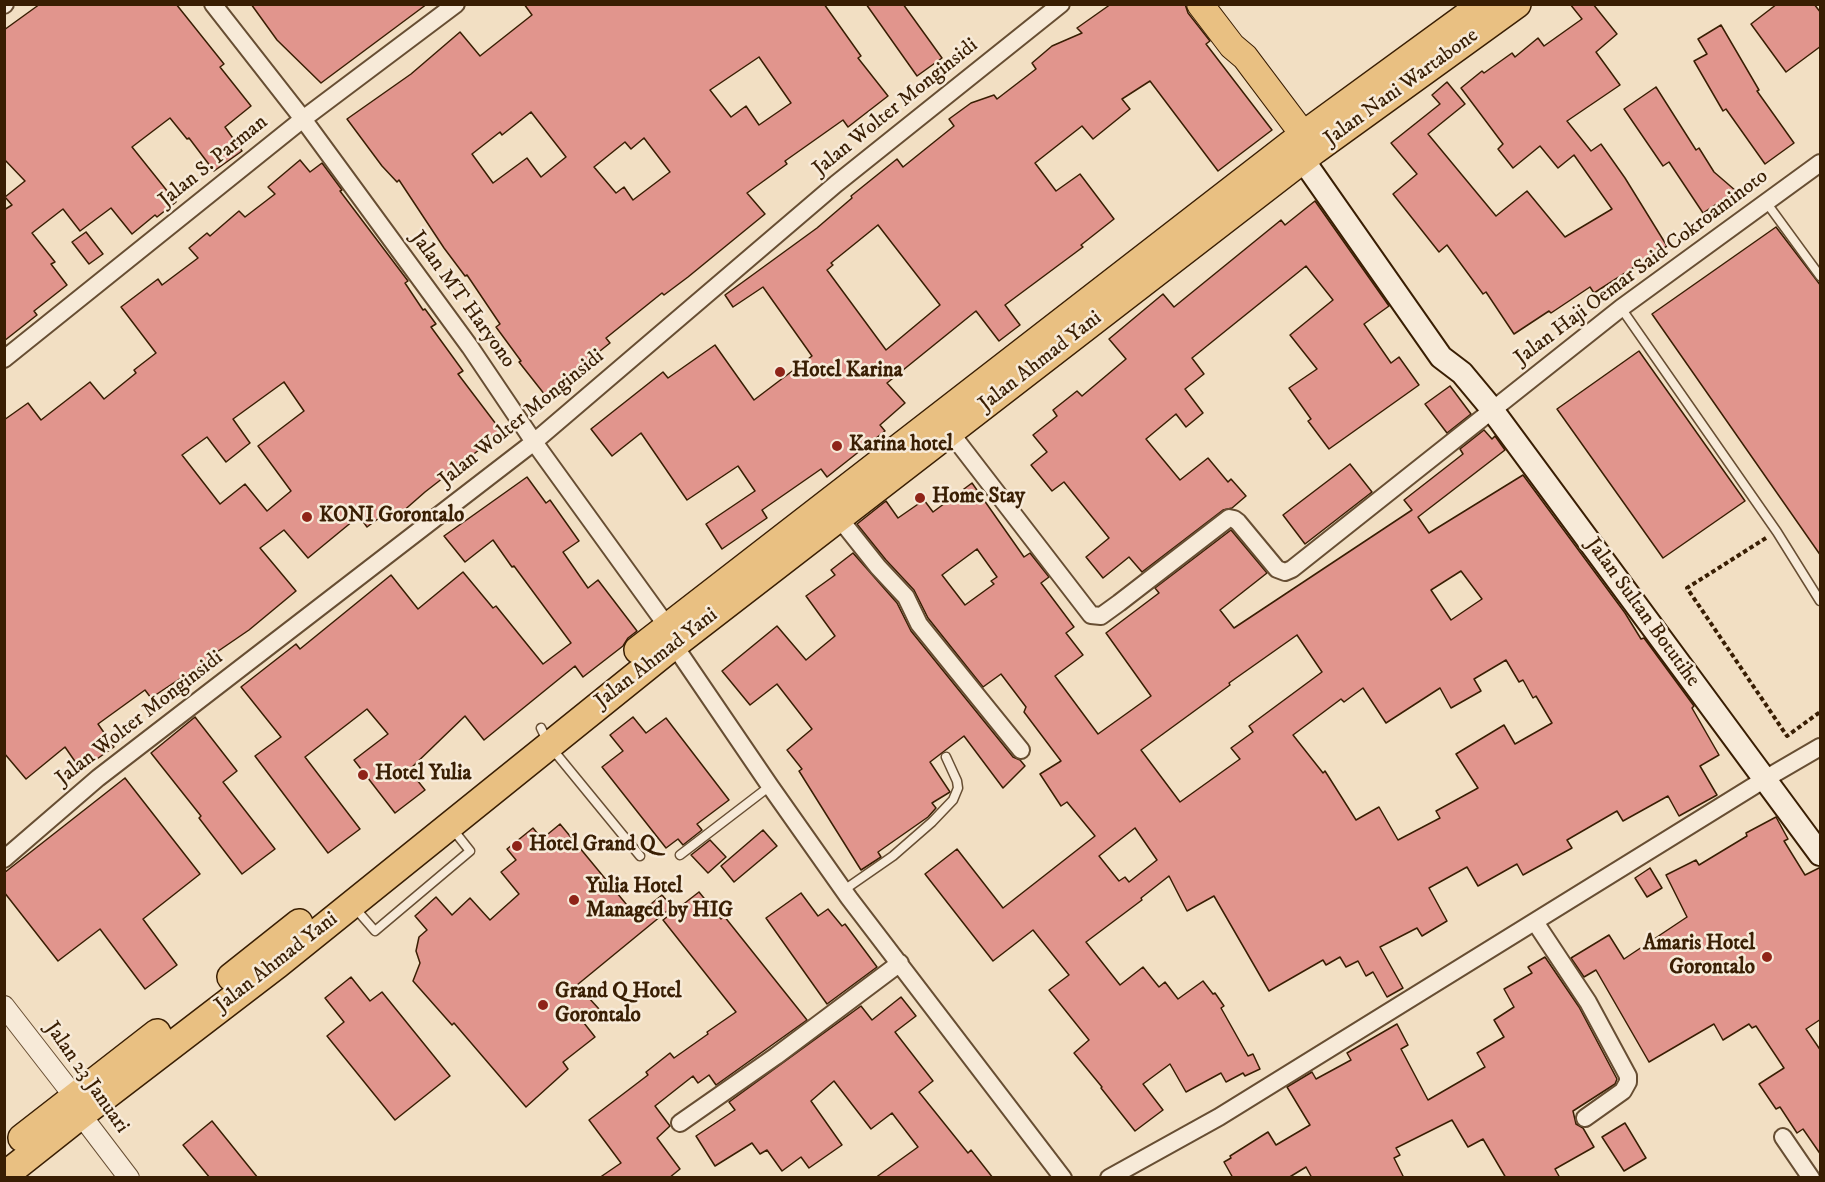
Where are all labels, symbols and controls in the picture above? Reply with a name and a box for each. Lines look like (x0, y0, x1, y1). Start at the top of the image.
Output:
street label: Jalan Nani Wartabone (1320, 24, 1484, 152)
street label: Jalan Wolter Monginsidi (808, 34, 984, 182)
street label: Jalan S. Parman (155, 110, 273, 214)
street label: Jalan Haji Oemar Said Cokroaminoto (1510, 164, 1774, 372)
street label: Jalan MT Haryono (404, 227, 520, 373)
street label: Jalan Ahmad Yani (975, 306, 1107, 418)
street label: Jalan Wolter Monginsidi (434, 345, 610, 493)
place label: Hotel Karina (792, 359, 903, 385)
marker: Hotel Karina (773, 365, 787, 379)
place label: Karina hotel (849, 433, 953, 459)
marker: Karina hotel (830, 439, 844, 453)
place label: Home Stay (932, 485, 1025, 511)
marker: Home Stay (913, 491, 927, 505)
place label: KONI Gorontalo (319, 504, 464, 530)
marker: KONI Gorontalo (300, 510, 314, 524)
street label: Jalan Sultan Botutihe (1579, 534, 1705, 692)
street label: Jalan Ahmad Yani (591, 603, 723, 715)
street label: Jalan Wolter Monginsidi (52, 646, 228, 792)
place label: Hotel Yulia (375, 762, 471, 788)
marker: Hotel Yulia (356, 768, 370, 782)
place label: Hotel Grand Q (529, 833, 656, 859)
marker: Hotel Grand Q (510, 839, 524, 853)
place label: Yulia Hotel Managed by HIG (586, 875, 733, 925)
marker: Yulia Hotel Managed by HIG (567, 893, 581, 907)
street label: Jalan Ahmad Yani (211, 907, 343, 1019)
place label: Amaris Hotel Gorontalo (1643, 932, 1755, 982)
marker: Amaris Hotel Gorontalo (1760, 950, 1774, 964)
place label: Grand Q Hotel Gorontalo (555, 980, 682, 1030)
marker: Grand Q Hotel Gorontalo (536, 998, 550, 1012)
street label: Jalan 23 Januari (38, 1017, 134, 1139)

